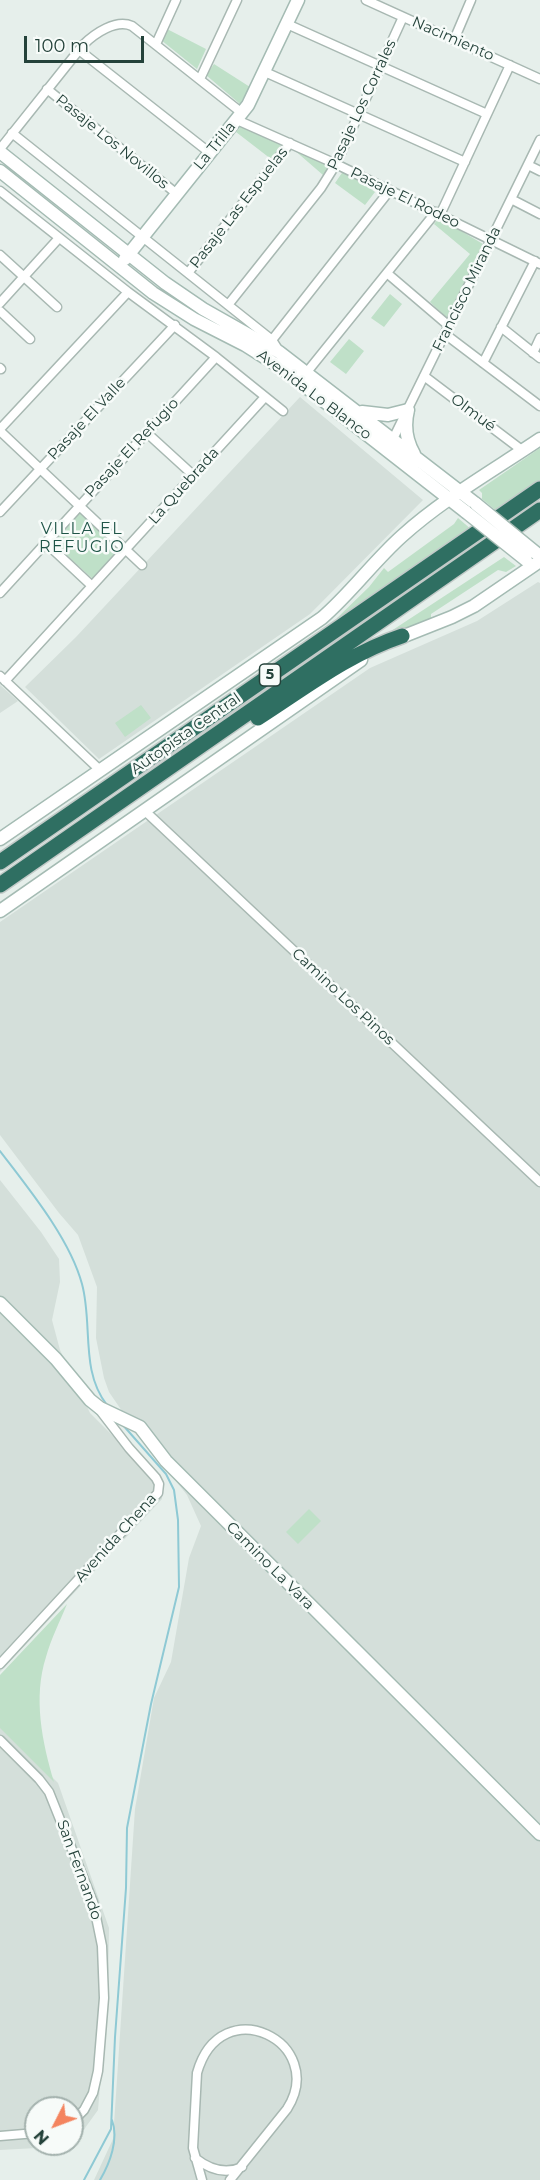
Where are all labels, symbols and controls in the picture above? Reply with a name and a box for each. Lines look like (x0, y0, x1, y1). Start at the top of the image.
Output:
street label: Nacimiento (409, 13, 497, 65)
scale bar (27, 24, 147, 62)
text: 100 m (35, 35, 89, 57)
street label: Pasaje Los Corrales (324, 37, 400, 173)
street label: Pasaje Los Novillos (52, 91, 172, 193)
street label: La Trilla (190, 118, 240, 174)
street label: Pasaje Las Espuelas (186, 144, 292, 272)
street label: Pasaje El Rodeo (347, 164, 463, 232)
street label: Francisco Miranda (429, 224, 505, 354)
street label: Avenida Lo Blanco (253, 346, 375, 444)
street label: Pasaje El Valle (44, 374, 130, 464)
street label: Olmué (447, 390, 499, 436)
street label: Pasaje El Refugio (81, 395, 183, 501)
street label: La Quebrada (145, 444, 223, 528)
district label: VILLA EL REFUGIO (39, 519, 125, 557)
road number: 5 (260, 664, 280, 686)
street label: Autopista Central (128, 689, 244, 779)
street label: Camino Los Pinos (288, 945, 398, 1049)
street label: Avenida Chena (71, 1490, 161, 1586)
street label: Camino La Vara (222, 1518, 318, 1614)
street label: San Fernando (53, 1818, 105, 1922)
north arrow (24, 2096, 84, 2156)
text: N (30, 2126, 53, 2148)

